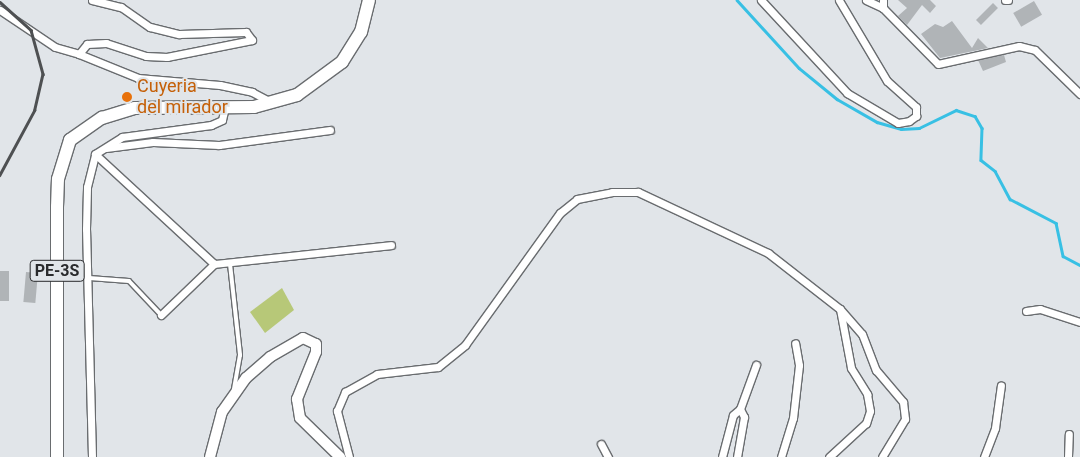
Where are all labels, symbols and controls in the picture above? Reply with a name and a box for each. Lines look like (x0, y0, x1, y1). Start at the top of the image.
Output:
place label: Cuyeria del mirador (137, 76, 228, 118)
marker: Cuyeria del mirador (121, 91, 133, 103)
road number: PE-3S (30, 258, 84, 284)

